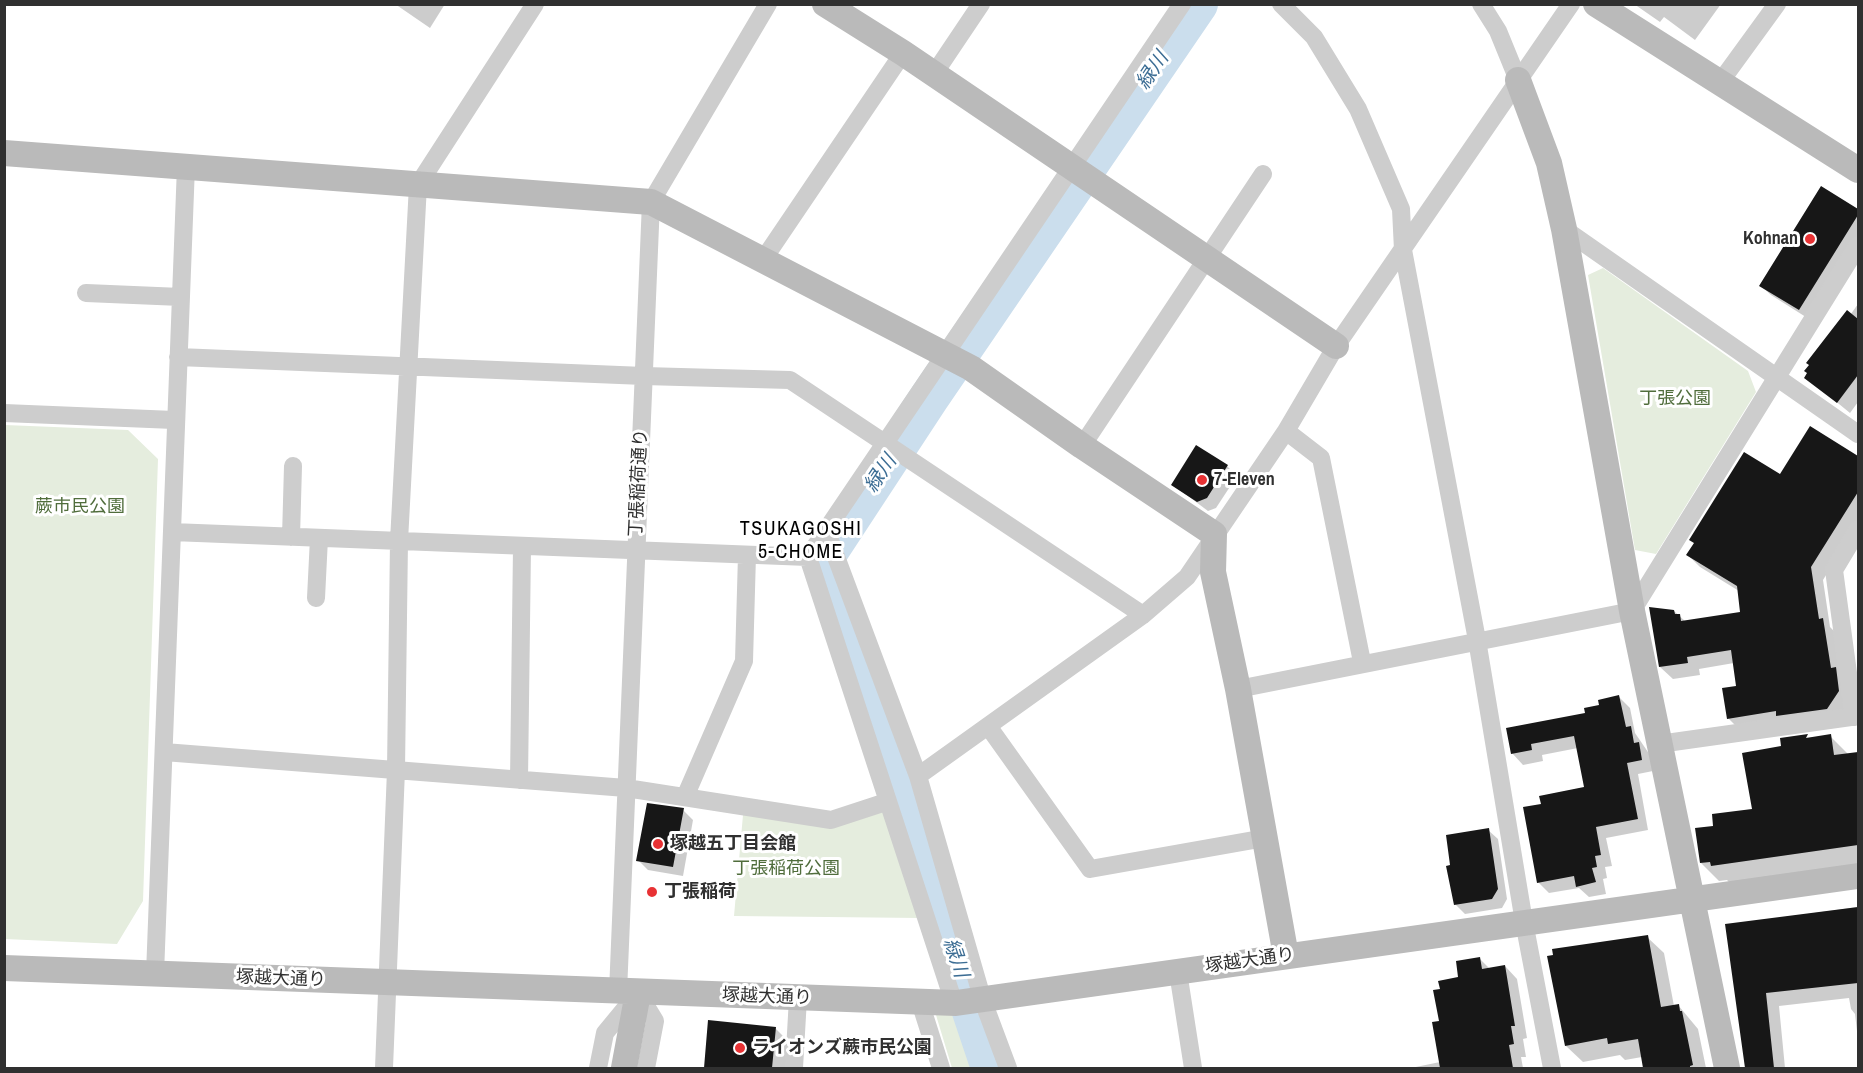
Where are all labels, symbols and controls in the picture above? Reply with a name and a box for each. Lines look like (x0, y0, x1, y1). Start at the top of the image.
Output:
water label: 緑川 (1132, 48, 1174, 94)
place label: Kohnan (1743, 228, 1798, 250)
marker: Kohnan (1803, 232, 1817, 246)
park label: 丁張公園 (1639, 388, 1711, 410)
street label: 丁張稲荷通り (625, 429, 653, 537)
water label: 緑川 (860, 451, 902, 497)
place label: 7-Eleven (1214, 469, 1275, 491)
marker: 7-Eleven (1195, 473, 1209, 487)
park label: 蕨市民公園 (35, 496, 125, 518)
district label: TSUKAGOSHI 5-CHOME (740, 518, 862, 565)
place label: 塚越五丁目会館 (670, 833, 796, 855)
marker: 塚越五丁目会館 (651, 837, 665, 851)
park label: 丁張稲荷公園 (732, 858, 840, 880)
place label: 丁張稲荷 (664, 881, 736, 903)
marker: 丁張稲荷 (645, 885, 659, 899)
water label: 緑川 (937, 935, 973, 981)
street label: 塚越大通り (1204, 944, 1296, 978)
street label: 塚越大通り (236, 967, 326, 991)
street label: 塚越大通り (722, 985, 812, 1009)
place label: ライオンズ蕨市民公園 (752, 1037, 932, 1059)
marker: ライオンズ蕨市民公園 (733, 1041, 747, 1055)

